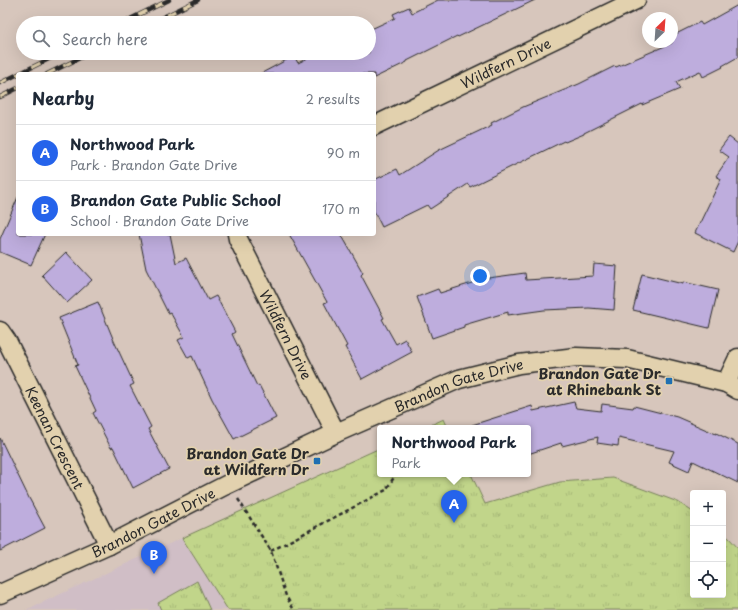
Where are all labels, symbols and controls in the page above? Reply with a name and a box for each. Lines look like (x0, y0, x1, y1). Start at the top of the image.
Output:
north arrow (642, 12, 678, 48)
search box (16, 16, 376, 60)
icon: search (30, 27, 52, 49)
text: Search here (62, 27, 148, 50)
street label: Wildfern Drive (457, 32, 554, 93)
text: Nearby (32, 85, 94, 111)
text: 2 results (306, 89, 360, 108)
text: Northwood Park (70, 132, 195, 155)
text: A (40, 143, 50, 162)
text: 90 m (327, 143, 360, 162)
text: Park · Brandon Gate Drive (70, 155, 237, 174)
text: Brandon Gate Public School (70, 188, 281, 211)
text: B (41, 199, 49, 218)
text: 170 m (322, 199, 360, 218)
text: School · Brandon Gate Drive (70, 211, 249, 230)
your location (470, 266, 490, 286)
street label: Wildfern Drive (255, 286, 318, 383)
street label: Brandon Gate Drive (391, 353, 525, 417)
place label: Brandon Gate Dr at Rhinebank St (538, 363, 662, 400)
marker: Brandon Gate Dr at Rhinebank St (664, 376, 674, 386)
street label: Keenan Crescent (21, 382, 90, 493)
popup (377, 425, 531, 477)
text: Northwood Park (392, 430, 516, 453)
place label: Brandon Gate Dr at Wildfern Dr (186, 443, 310, 480)
text: Park (392, 453, 421, 472)
marker: Brandon Gate Dr at Wildfern Dr (312, 456, 322, 466)
street label: Brandon Gate Drive (89, 484, 217, 560)
pin: A (441, 490, 467, 523)
map controls (690, 490, 726, 598)
button: + (690, 490, 726, 526)
button: − (690, 526, 726, 562)
pin: B (141, 541, 167, 574)
button: locate (690, 562, 726, 598)

